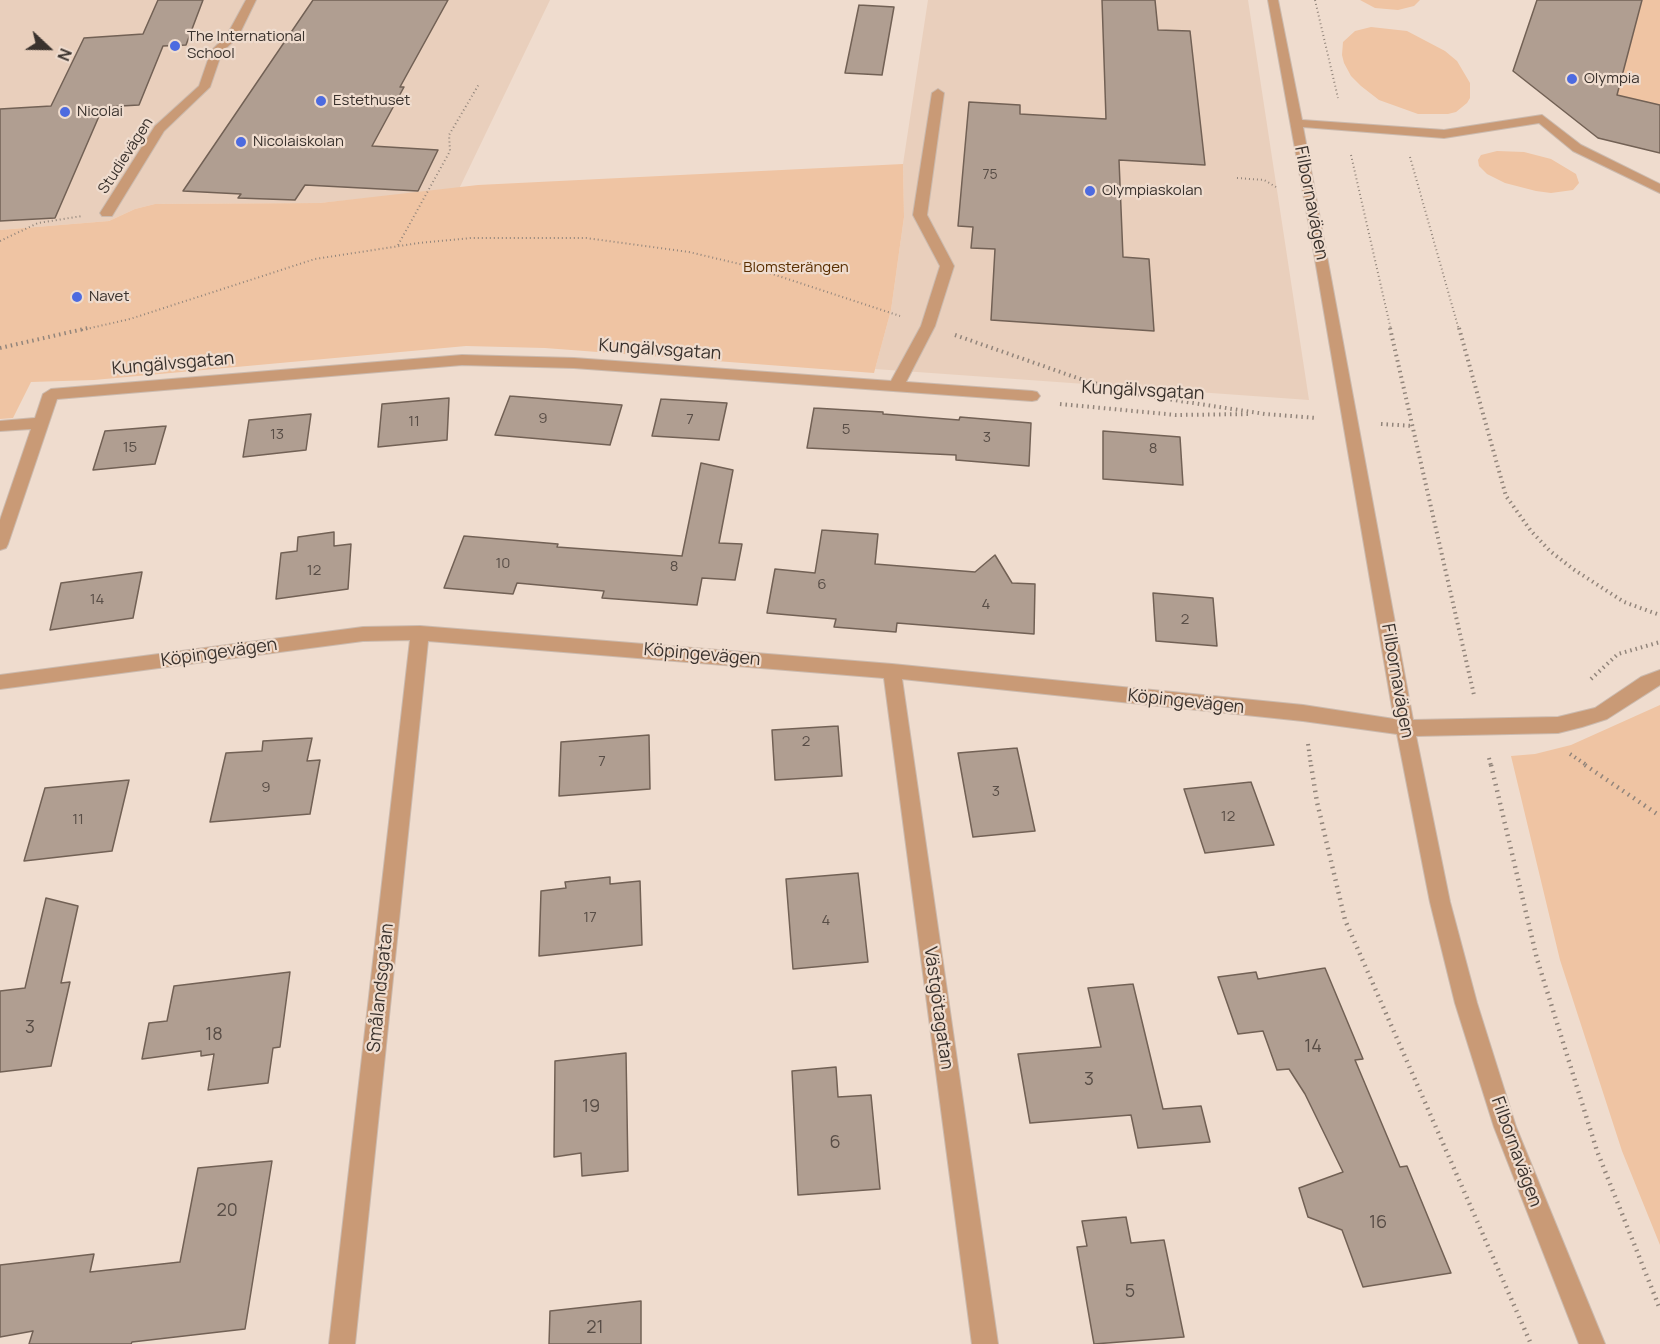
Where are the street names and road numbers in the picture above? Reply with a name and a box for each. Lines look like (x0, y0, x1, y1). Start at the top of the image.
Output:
street label: Studievägen (95, 115, 157, 197)
street label: Filbornavägen (1289, 144, 1333, 262)
street label: Kungälvsgatan (598, 335, 722, 365)
street label: Kungälvsgatan (111, 348, 235, 380)
street label: Kungälvsgatan (1081, 377, 1205, 405)
street label: Filbornavägen (1376, 622, 1418, 740)
street label: Köpingevägen (159, 634, 279, 672)
street label: Köpingevägen (643, 639, 761, 671)
street label: Köpingevägen (1127, 685, 1245, 719)
street label: Smålandsgatan (363, 922, 399, 1054)
street label: Västgötagatan (919, 945, 957, 1071)
street label: Filbornavägen (1486, 1094, 1546, 1210)

